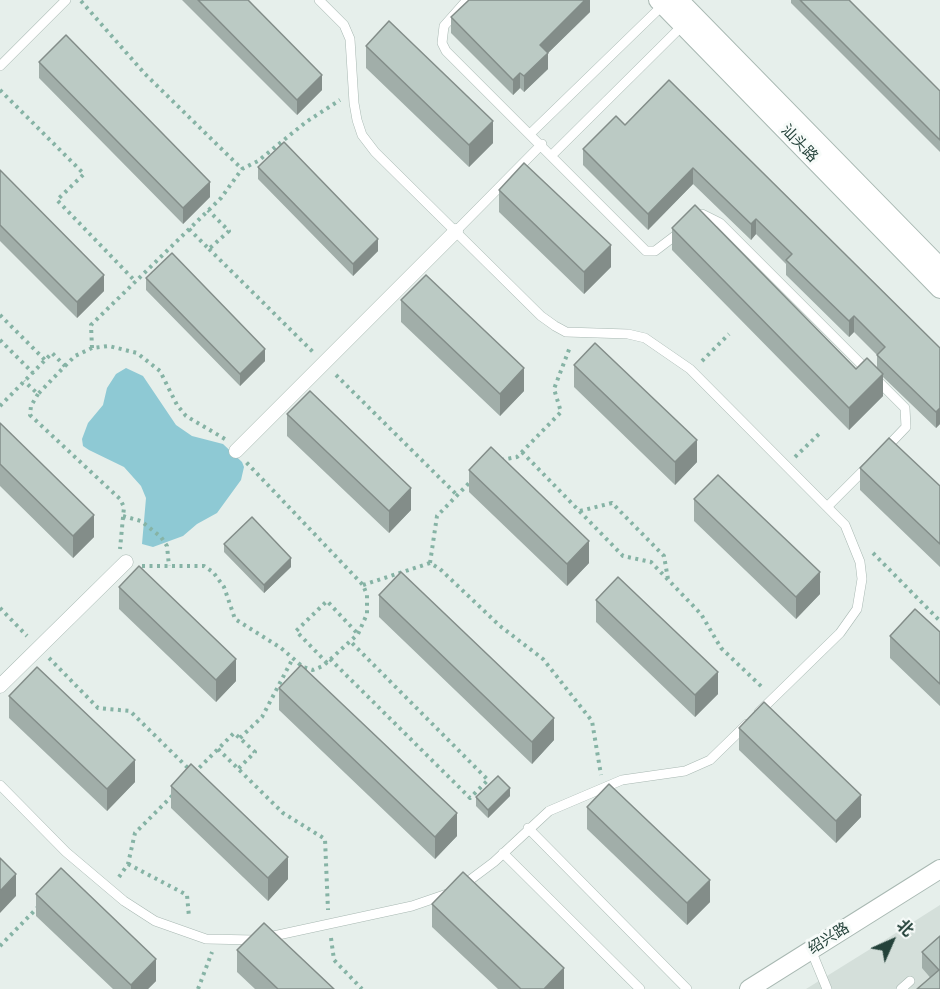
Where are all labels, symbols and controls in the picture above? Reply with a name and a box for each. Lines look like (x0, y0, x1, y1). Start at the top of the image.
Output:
street label: 汕头路 (777, 122, 821, 166)
north arrow (862, 911, 922, 971)
text: 北 (892, 915, 918, 941)
street label: 绍兴路 (805, 919, 853, 959)

